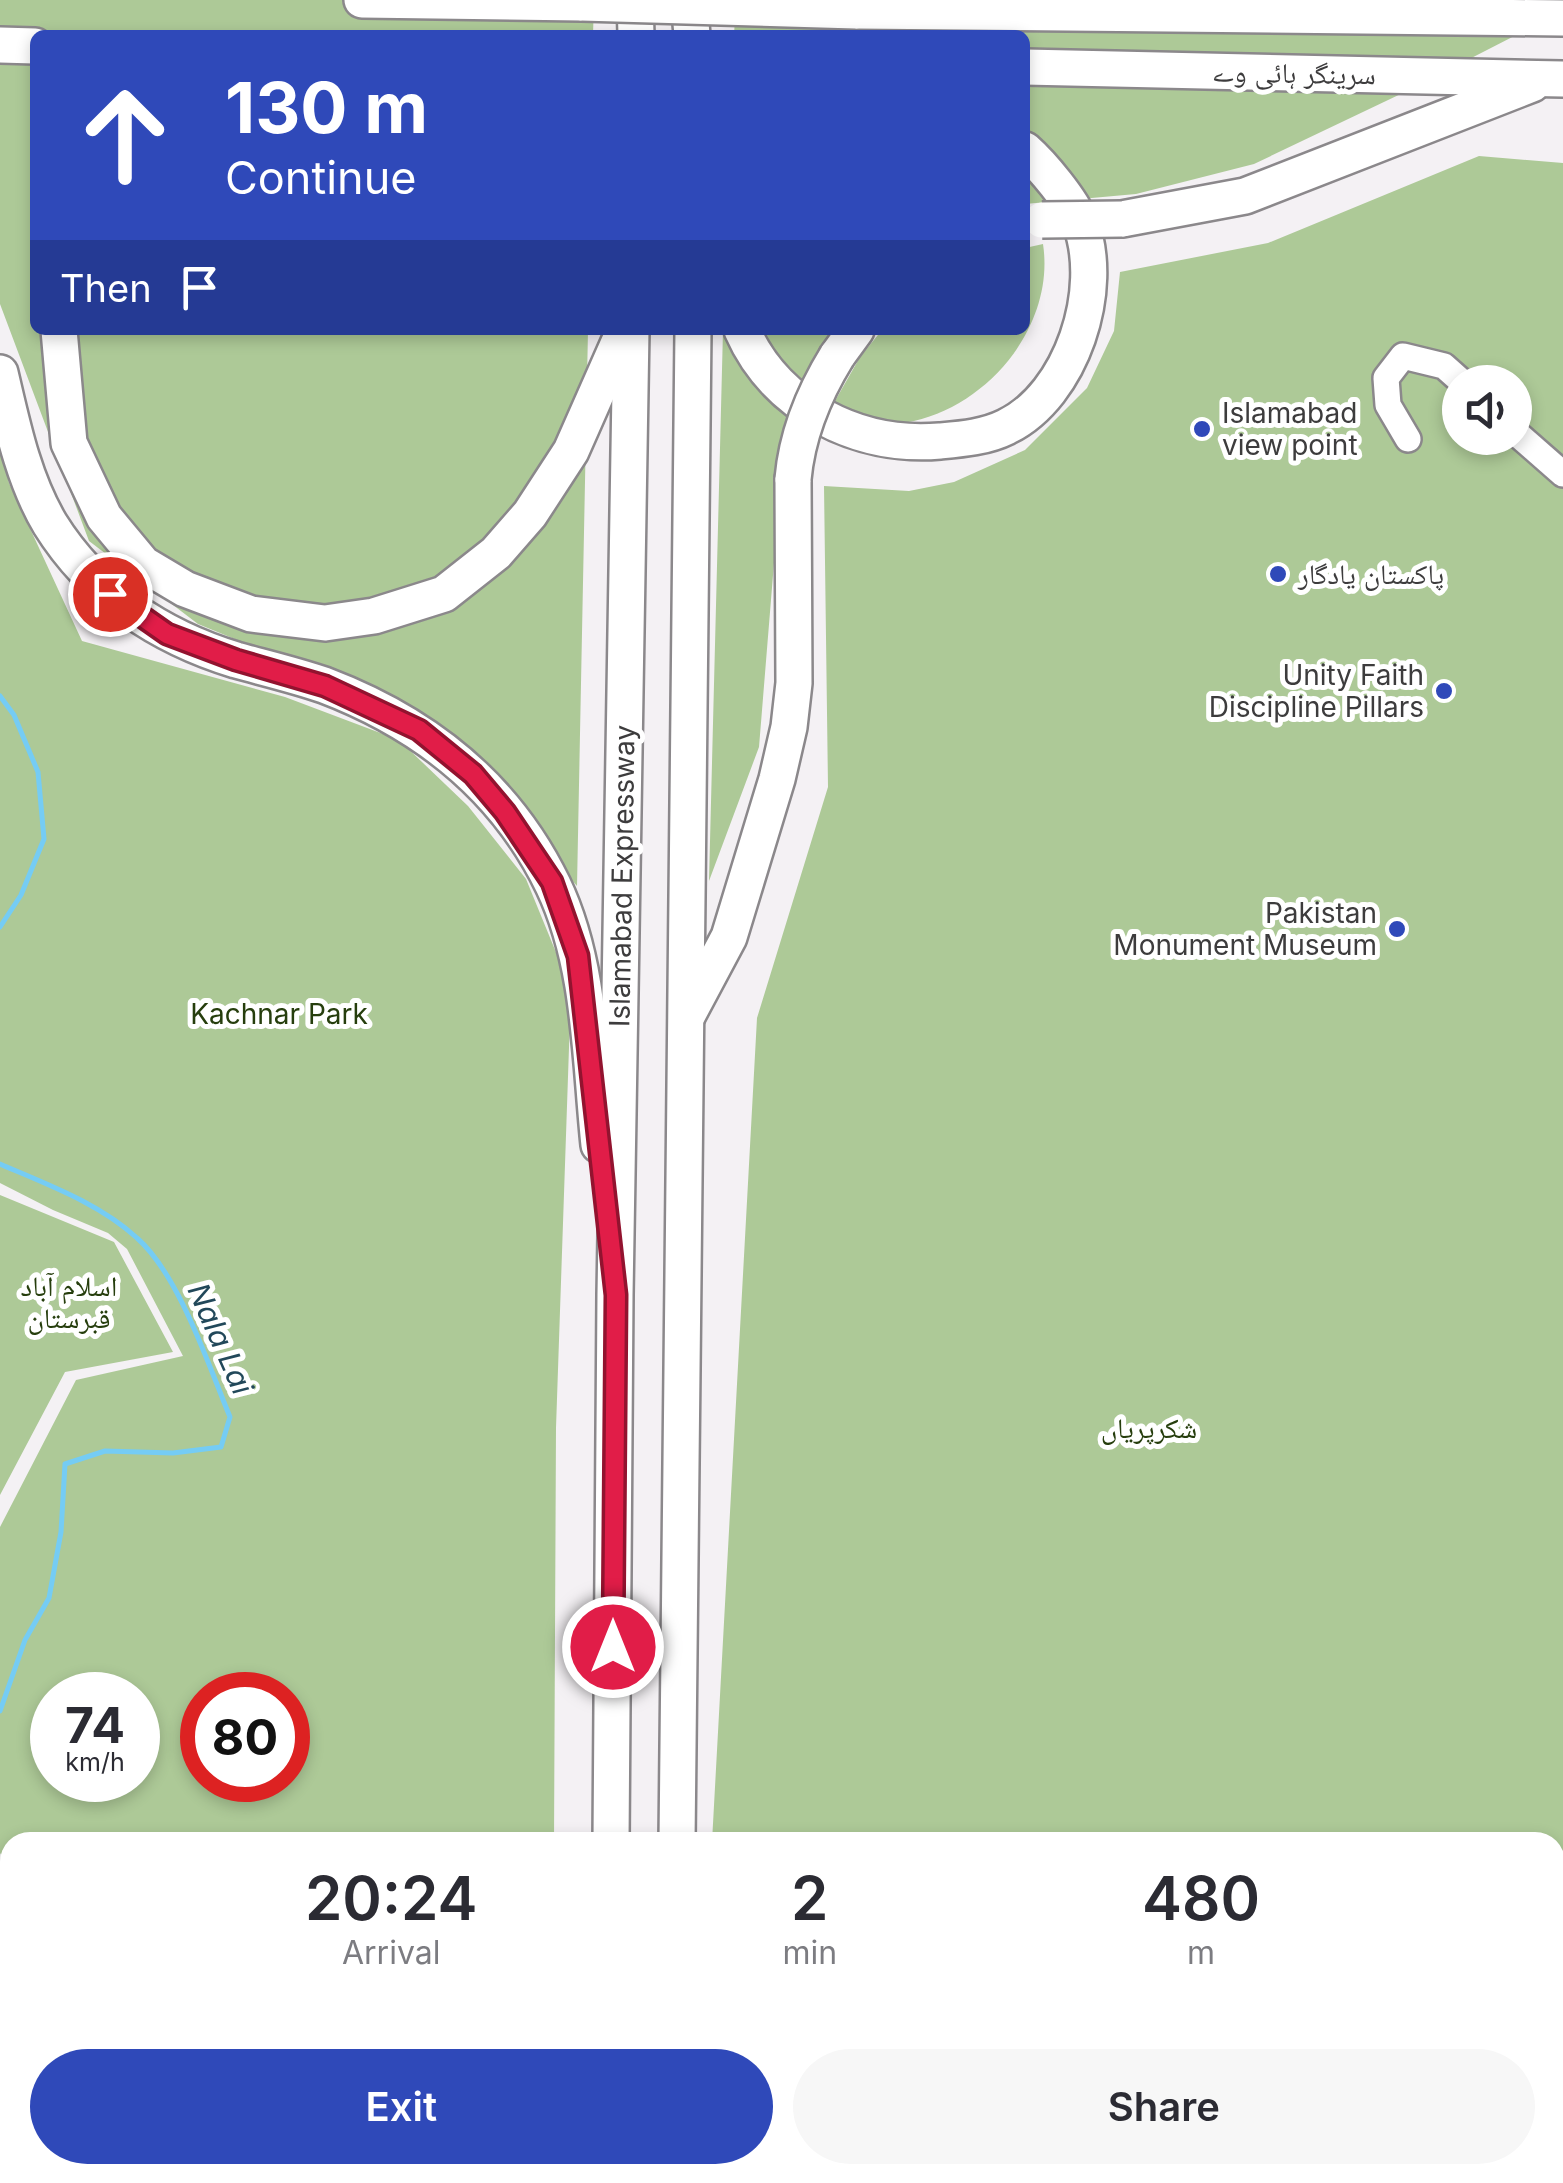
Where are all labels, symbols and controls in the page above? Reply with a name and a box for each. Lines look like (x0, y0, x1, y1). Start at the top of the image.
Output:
street label: سرینگر ہائی وے (1212, 55, 1376, 92)
text: 130 m (225, 65, 428, 150)
icon: ahead (60, 70, 190, 200)
text: Continue (225, 150, 417, 205)
icon: arrive (172, 260, 227, 315)
text: Then (60, 265, 152, 311)
map controls (1442, 365, 1532, 455)
button: sound (1442, 365, 1532, 455)
place label: Islamabad view point (1222, 396, 1358, 462)
marker: Islamabad view point (1191, 418, 1213, 440)
pin (68, 552, 153, 637)
place label: پاکستان یادگار (1297, 557, 1444, 591)
marker: پاکستان یادگار (1267, 563, 1289, 585)
icon: arrive (83, 567, 138, 622)
place label: Unity Faith Discipline Pillars (1209, 658, 1424, 724)
marker: Unity Faith Discipline Pillars (1433, 680, 1455, 702)
street label: Islamabad Expressway (602, 725, 642, 1027)
place label: Pakistan Monument Museum (1113, 896, 1377, 962)
marker: Pakistan Monument Museum (1386, 918, 1408, 940)
park label: Kachnar Park (190, 997, 368, 1031)
park label: اسلام آباد قبرستان (21, 1269, 117, 1335)
water label: Nala Lai (181, 1277, 262, 1400)
park label: شکرپریاں (1101, 1411, 1197, 1445)
position arrow (561, 1595, 665, 1699)
speed limit sign: 80 (180, 1672, 310, 1802)
text: 74 (65, 1695, 125, 1755)
text: km/h (65, 1747, 125, 1777)
text: 20:24 (305, 1862, 477, 1934)
text: 2 (791, 1862, 828, 1934)
text: 480 (1142, 1862, 1260, 1934)
text: Arrival (342, 1933, 440, 1972)
text: min (782, 1933, 837, 1972)
text: m (1187, 1933, 1215, 1972)
button: Exit (30, 2049, 773, 2164)
button: Share (793, 2049, 1535, 2164)

